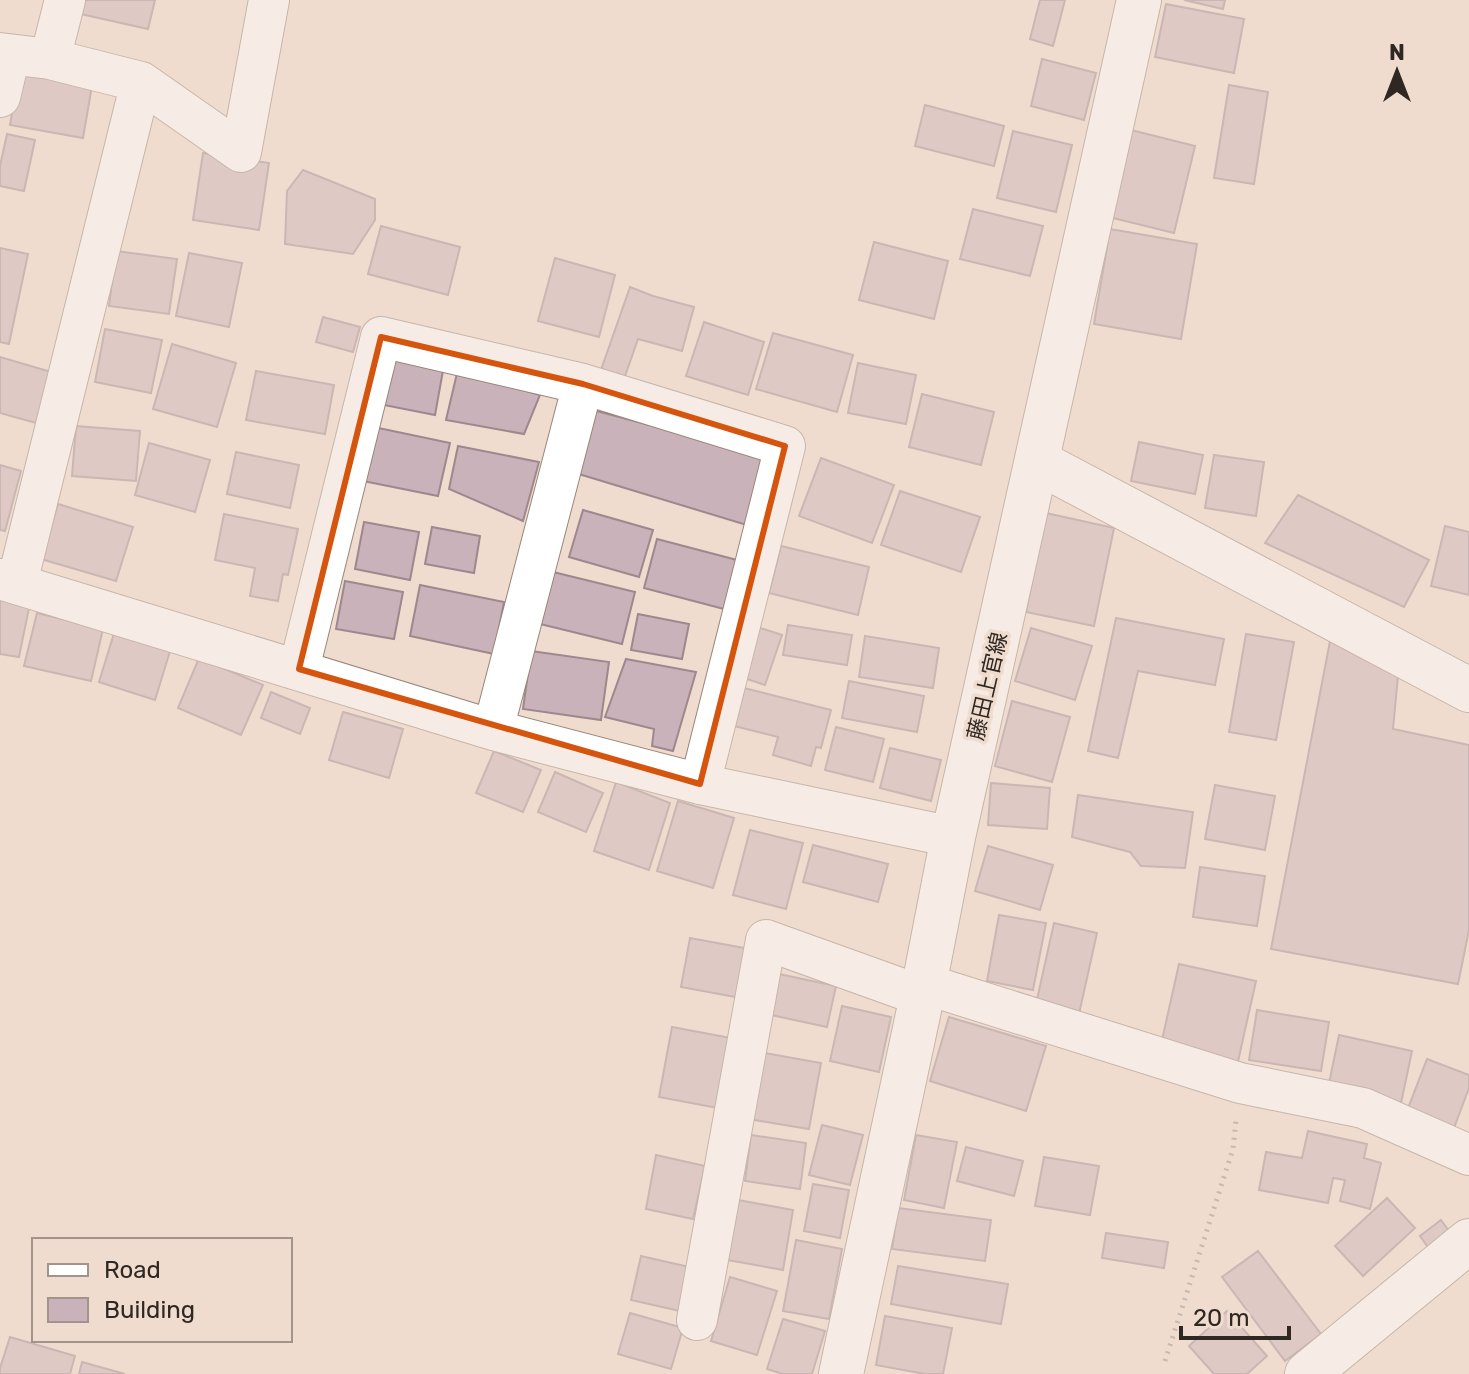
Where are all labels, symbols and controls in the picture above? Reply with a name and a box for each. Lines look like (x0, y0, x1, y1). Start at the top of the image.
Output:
north arrow (1357, 32, 1437, 112)
text: N (1389, 39, 1405, 66)
street label: 藤田上官線 (962, 629, 1013, 743)
legend (32, 1238, 292, 1342)
text: Road (104, 1256, 161, 1284)
scale bar (1181, 1290, 1289, 1340)
text: Building (104, 1296, 195, 1324)
text: 20 m (1193, 1304, 1250, 1332)

